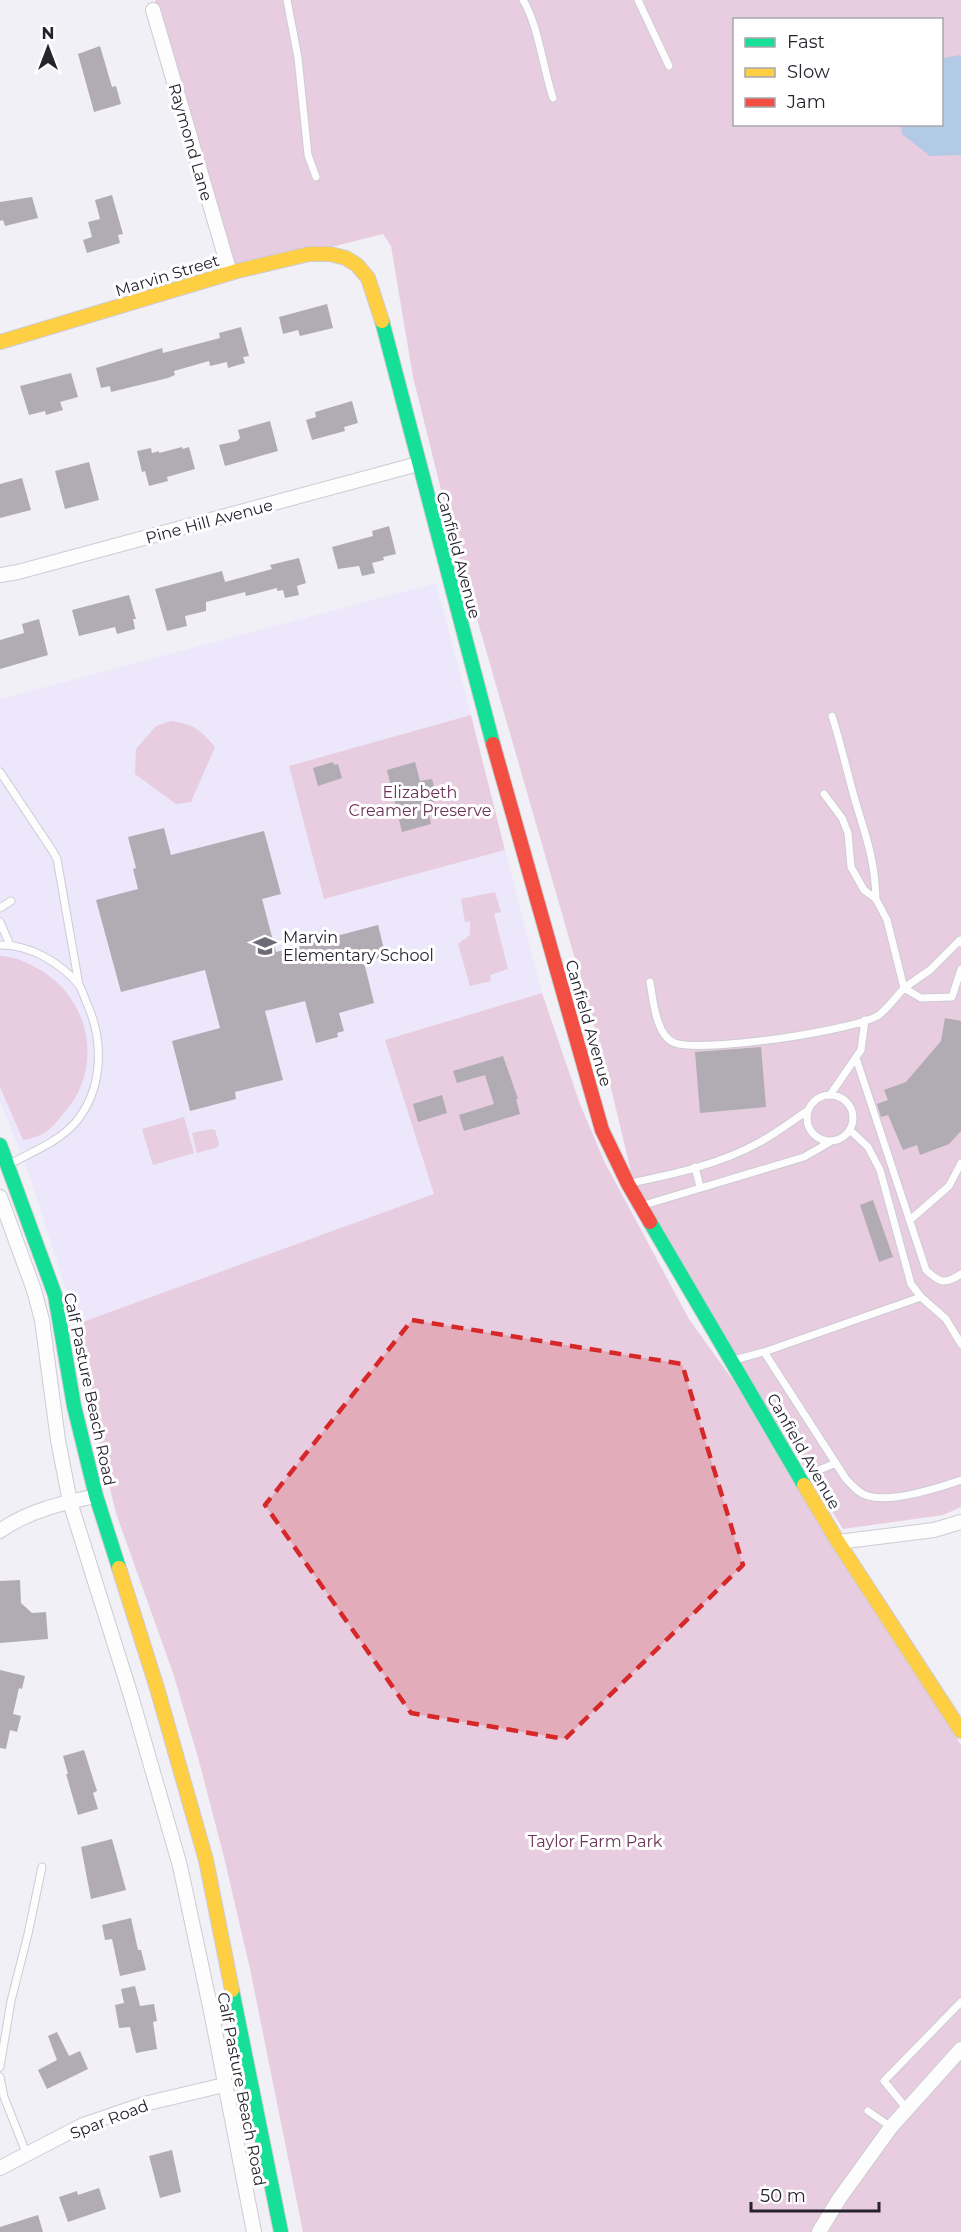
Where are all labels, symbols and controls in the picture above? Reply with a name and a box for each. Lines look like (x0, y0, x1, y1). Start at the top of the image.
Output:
north arrow (18, 18, 78, 78)
legend (733, 18, 943, 126)
text: N (42, 24, 54, 43)
text: Fast (787, 31, 825, 53)
text: Slow (787, 61, 830, 83)
street label: Raymond Lane (165, 81, 216, 203)
text: Jam (786, 91, 826, 113)
street label: Marvin Street (113, 250, 222, 300)
street label: Canfield Avenue (432, 490, 485, 621)
street label: Pine Hill Avenue (143, 495, 275, 548)
park label: Elizabeth Creamer Preserve (349, 783, 491, 820)
place label: Marvin Elementary School (283, 928, 434, 965)
school or university icon: Marvin Elementary School (252, 933, 278, 959)
street label: Canfield Avenue (561, 958, 616, 1089)
street label: Calf Pasture Beach Road (60, 1291, 119, 1487)
street label: Canfield Avenue (763, 1390, 844, 1513)
park label: Taylor Farm Park (528, 1832, 663, 1851)
street label: Calf Pasture Beach Road (213, 1991, 270, 2188)
street label: Spar Road (67, 2096, 151, 2143)
scale bar (751, 2175, 878, 2213)
text: 50 m (760, 2185, 806, 2207)

